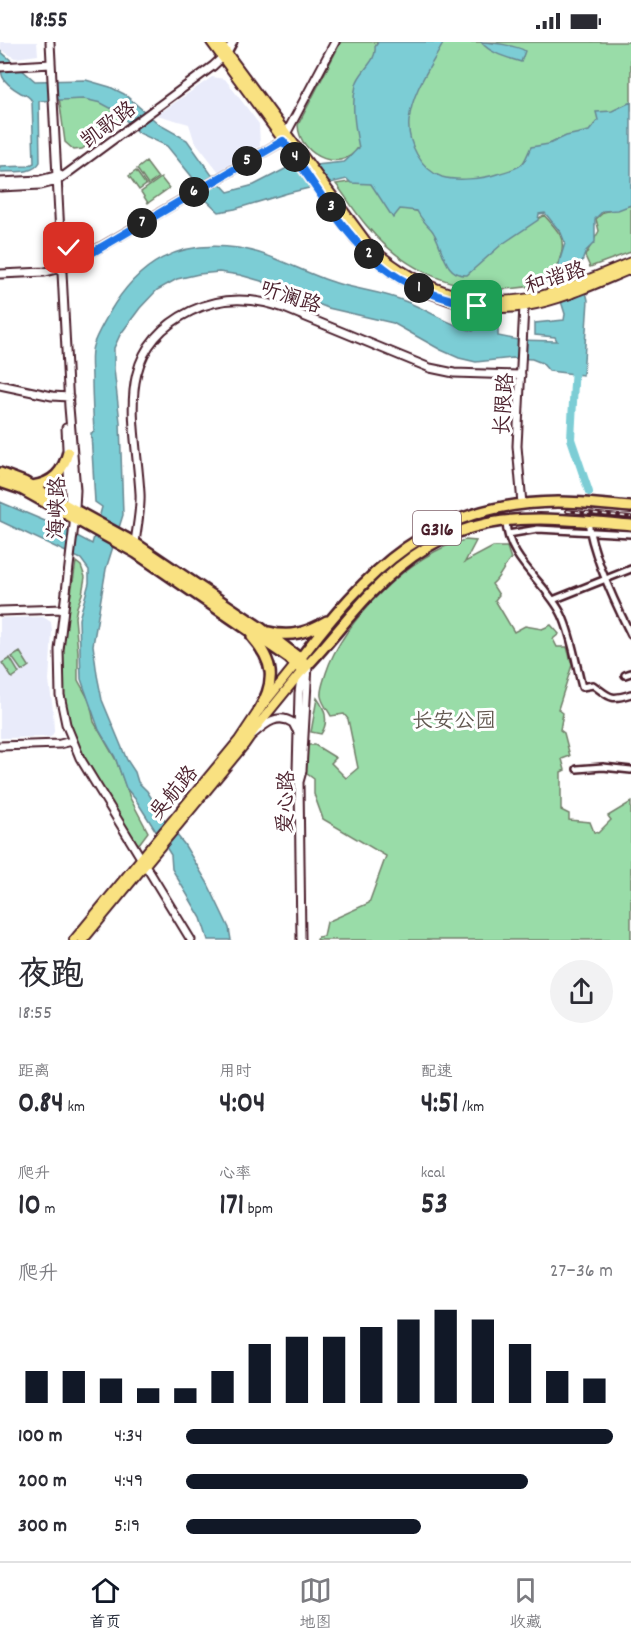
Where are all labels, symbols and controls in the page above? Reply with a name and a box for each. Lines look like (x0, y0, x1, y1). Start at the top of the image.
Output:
text: 18:55 (30, 6, 68, 37)
street label: 凯歌路 (76, 95, 144, 157)
pin: 4 (280, 142, 310, 172)
text: 4 (292, 145, 298, 168)
pin: 5 (232, 146, 262, 176)
text: 5 (243, 149, 251, 172)
pin: 6 (179, 177, 209, 207)
text: 6 (190, 180, 198, 203)
pin: 3 (316, 192, 346, 222)
text: 3 (327, 195, 335, 218)
pin: 7 (127, 208, 157, 238)
text: 7 (139, 211, 145, 234)
pin (43, 222, 94, 273)
icon: check (52, 231, 85, 264)
pin: 2 (354, 239, 384, 269)
text: 2 (366, 242, 373, 265)
street label: 和谐路 (521, 256, 590, 303)
pin: 1 (404, 273, 434, 303)
street label: 听澜路 (255, 275, 325, 323)
text: 1 (417, 276, 421, 299)
pin (451, 280, 502, 331)
icon: arrive (460, 289, 493, 322)
street label: 长限路 (489, 372, 523, 437)
street label: 海峡路 (43, 476, 75, 540)
road number: G316 (413, 511, 461, 545)
park label: 长安公园 (412, 708, 496, 738)
street label: 吴航路 (144, 760, 207, 828)
street label: 爱心路 (272, 770, 304, 834)
text: 夜跑 (18, 954, 84, 1001)
button: share (550, 960, 613, 1023)
text: 18:55 (18, 1000, 52, 1028)
text: 距离 (18, 1061, 50, 1084)
text: 用时 (219, 1061, 251, 1084)
text: 配速 (421, 1061, 453, 1084)
text: 0.84 (18, 1084, 64, 1127)
text: 4:04 (219, 1084, 266, 1127)
text: 4:51 (421, 1084, 459, 1127)
text: km (64, 1096, 85, 1119)
text: /km (459, 1096, 484, 1119)
text: kcal (421, 1162, 445, 1185)
text: 爬升 (18, 1163, 50, 1186)
text: 心率 (219, 1163, 251, 1186)
text: 53 (421, 1185, 448, 1228)
text: 10 (18, 1186, 41, 1229)
text: 171 (219, 1186, 244, 1229)
text: m (41, 1198, 56, 1221)
text: bpm (244, 1198, 273, 1221)
text: 27–36 m (550, 1258, 613, 1286)
text: 爬升 (18, 1261, 58, 1289)
text: 100 m (18, 1423, 63, 1451)
text: 4:34 (114, 1423, 143, 1451)
text: 200 m (18, 1468, 67, 1496)
text: 4:49 (114, 1468, 143, 1496)
text: 300 m (18, 1513, 67, 1541)
text: 5:19 (114, 1513, 140, 1541)
tab: 首页 (89, 1574, 122, 1635)
tab: 地图 (299, 1574, 332, 1635)
tab: 收藏 (509, 1574, 542, 1635)

